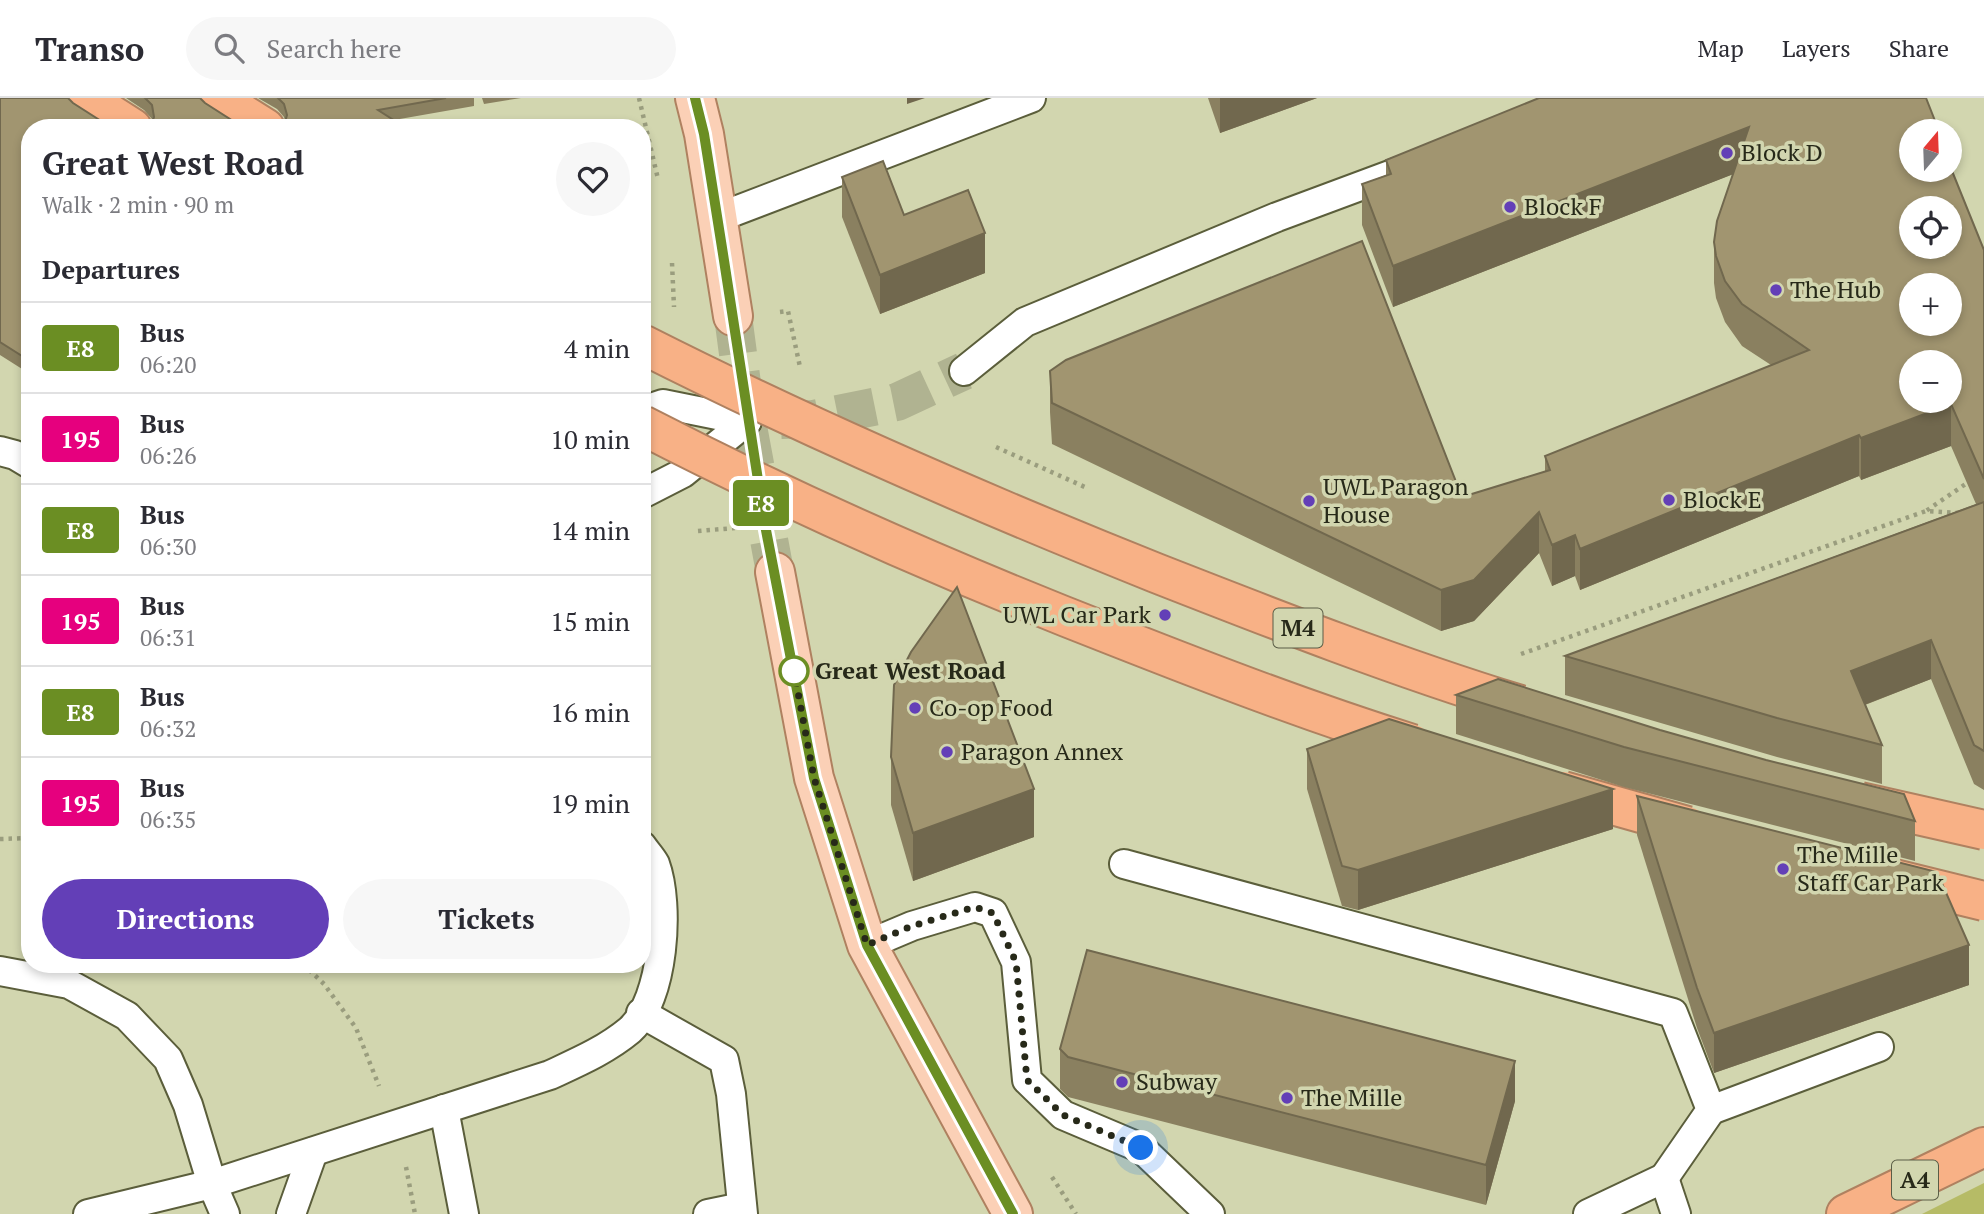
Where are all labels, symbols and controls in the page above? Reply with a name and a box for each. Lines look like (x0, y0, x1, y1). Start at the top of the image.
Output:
search box (186, 17, 676, 80)
text: Transo (35, 27, 144, 70)
icon: search (210, 29, 248, 67)
text: Search here (266, 31, 402, 65)
text: Map (1697, 32, 1744, 64)
text: Layers (1782, 32, 1851, 64)
text: Share (1889, 32, 1949, 64)
north arrow (1899, 119, 1962, 182)
map controls (1899, 119, 1962, 413)
place label: Block D (1741, 136, 1823, 168)
text: Great West Road (42, 141, 304, 184)
button: heart (556, 142, 630, 216)
marker: Block D (1719, 145, 1735, 161)
text: Walk · 2 min · 90 m (42, 189, 234, 220)
place label: Block F (1524, 190, 1602, 222)
button: locate (1899, 196, 1962, 259)
marker: Block F (1502, 199, 1518, 215)
text: Departures (42, 252, 180, 286)
place label: The Hub (1790, 273, 1881, 305)
button: + (1899, 273, 1962, 336)
marker: The Hub (1768, 282, 1784, 298)
text: Bus (140, 315, 185, 349)
text: 4 min (564, 331, 630, 365)
text: E8 (66, 332, 95, 364)
text: 06:20 (140, 349, 197, 380)
button: − (1899, 350, 1962, 413)
text: Bus (140, 406, 185, 440)
text: 10 min (550, 422, 630, 456)
text: 195 (60, 423, 101, 455)
text: 06:26 (140, 440, 197, 471)
place label: UWL Paragon House (1323, 470, 1468, 530)
line badge: E8 (730, 480, 792, 526)
place label: Block E (1683, 483, 1762, 515)
text: E8 (747, 487, 775, 519)
marker: Block E (1661, 492, 1677, 508)
marker: UWL Paragon House (1301, 493, 1317, 509)
text: Bus (140, 497, 185, 531)
text: 14 min (550, 513, 630, 547)
text: E8 (66, 514, 95, 546)
text: 06:30 (140, 531, 197, 562)
text: Bus (140, 588, 185, 622)
place label: UWL Car Park (1003, 598, 1152, 630)
text: 15 min (550, 604, 630, 638)
text: 195 (60, 605, 101, 637)
marker: UWL Car Park (1157, 607, 1173, 623)
road number: M4 (1274, 608, 1322, 648)
text: 06:31 (140, 622, 197, 653)
place label: Great West Road (815, 654, 1006, 686)
marker: Great West Road (779, 656, 809, 686)
text: Bus (140, 679, 185, 713)
place label: Co-op Food (929, 691, 1053, 723)
text: 16 min (550, 695, 630, 729)
text: E8 (66, 696, 95, 728)
marker: Co-op Food (907, 700, 923, 716)
text: 06:32 (140, 713, 197, 744)
place label: Paragon Annex (961, 735, 1124, 767)
marker: Paragon Annex (939, 744, 955, 760)
text: Bus (140, 770, 185, 804)
text: 19 min (550, 786, 630, 820)
text: 195 (60, 787, 101, 819)
text: 06:35 (140, 804, 197, 835)
place label: The Mille Staff Car Park (1797, 838, 1944, 898)
marker: The Mille Staff Car Park (1775, 861, 1791, 877)
button: Directions (42, 879, 329, 959)
button: Tickets (343, 879, 630, 959)
place label: Subway (1136, 1065, 1218, 1097)
marker: Subway (1114, 1074, 1130, 1090)
place label: The Mille (1301, 1081, 1402, 1113)
marker: The Mille (1279, 1090, 1295, 1106)
your location (1123, 1130, 1158, 1165)
road number: A4 (1892, 1161, 1938, 1200)

